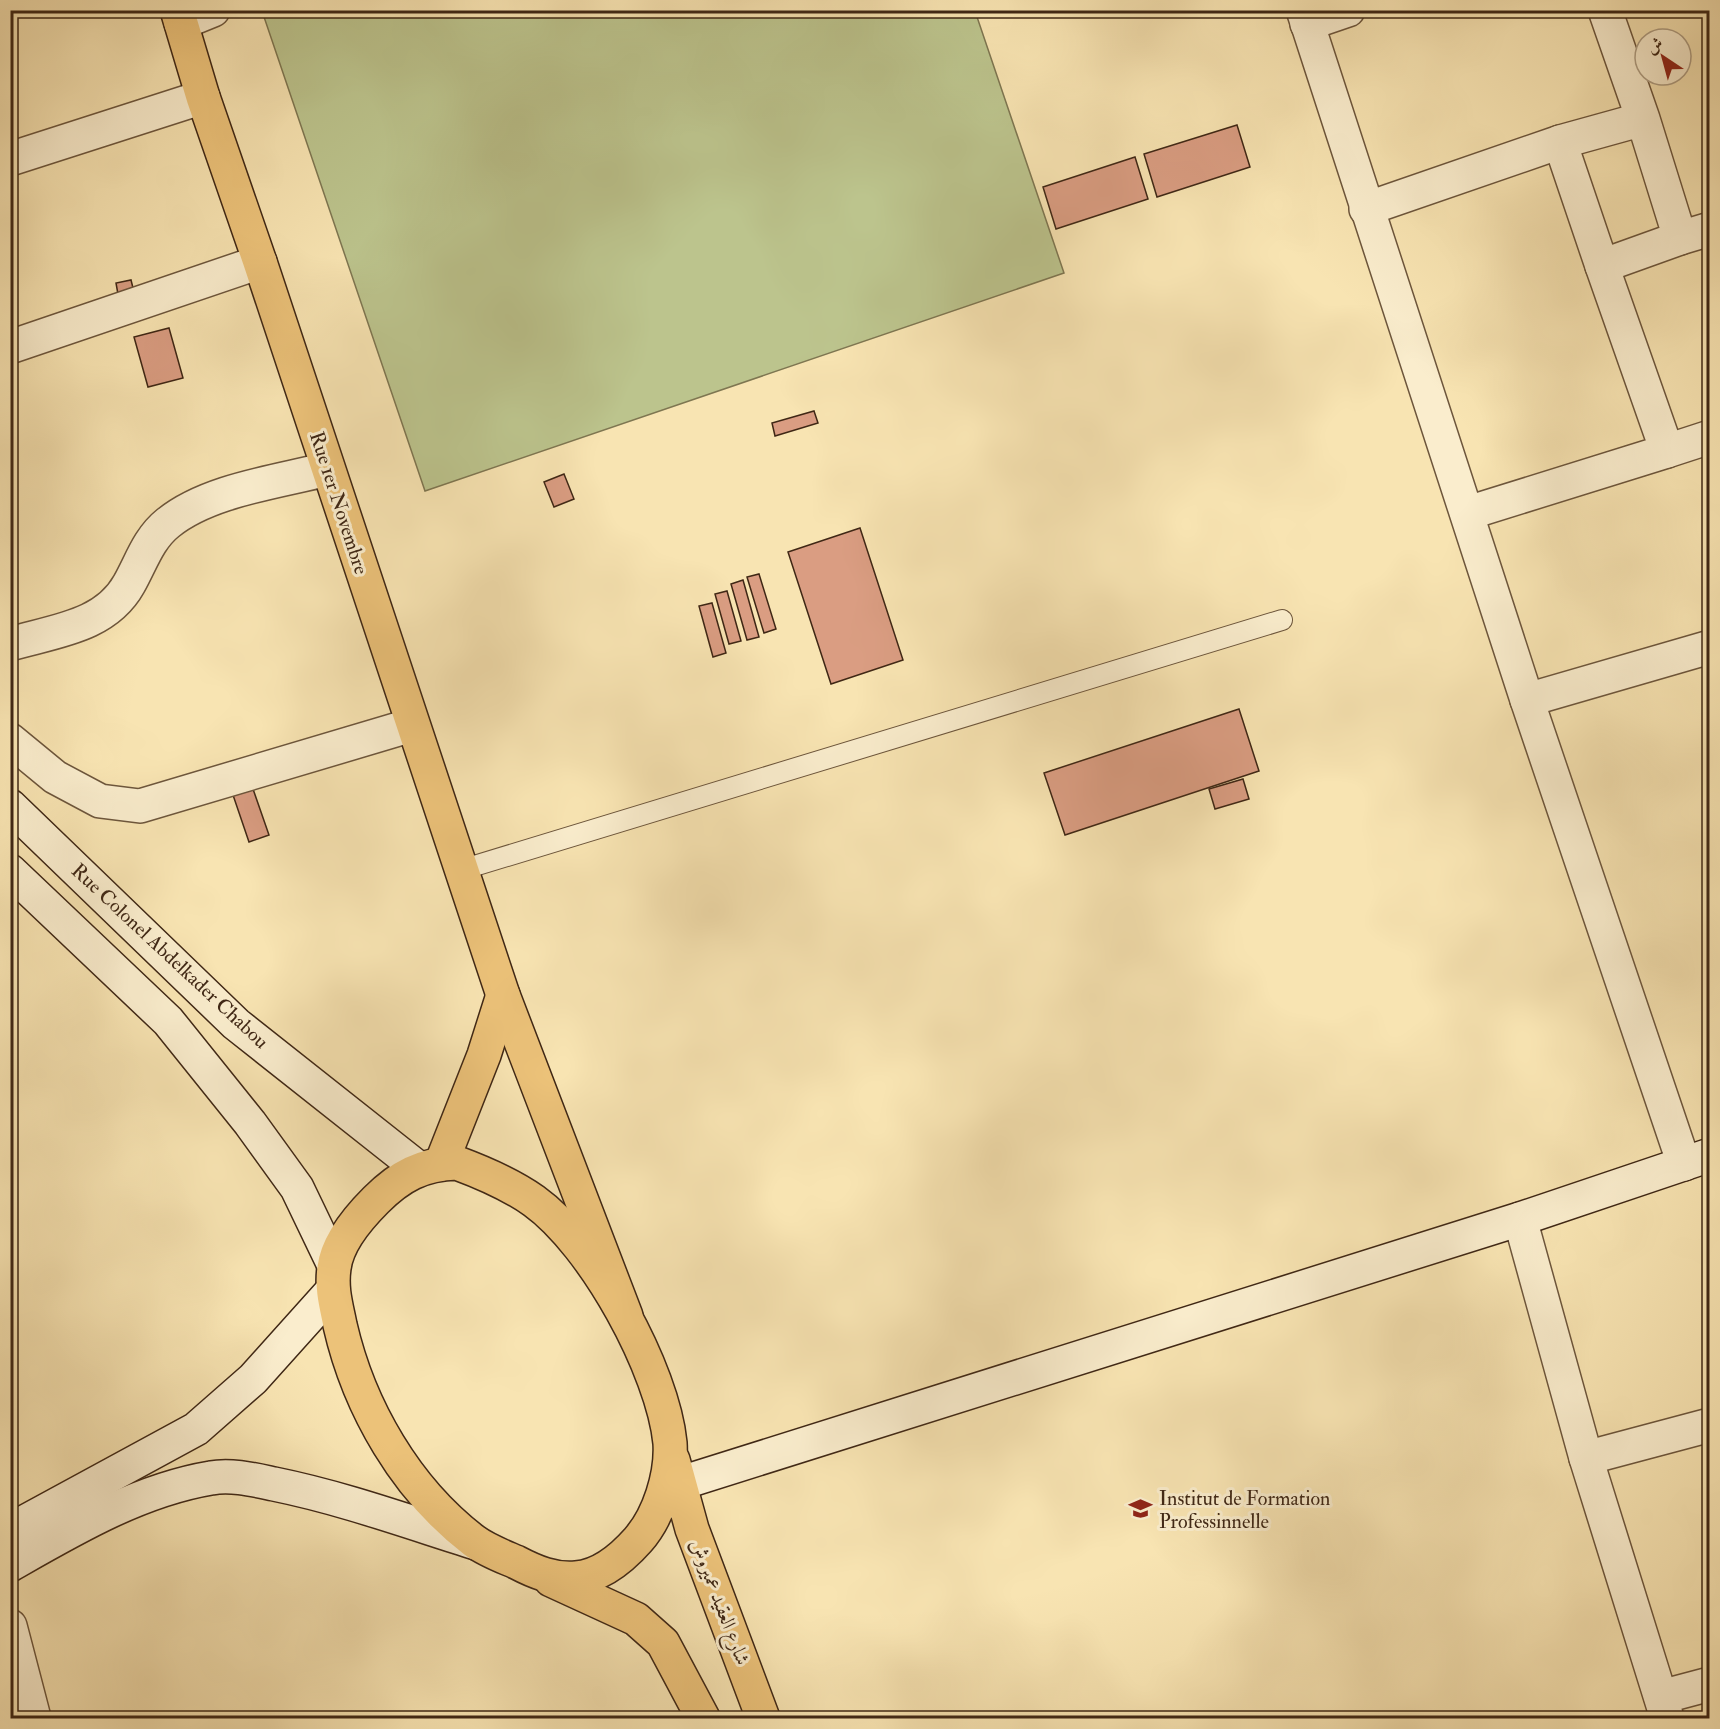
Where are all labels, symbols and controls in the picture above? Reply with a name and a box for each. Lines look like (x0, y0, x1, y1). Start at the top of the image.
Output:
north arrow (1633, 27, 1693, 87)
text: ش (1642, 33, 1667, 58)
street label: Rue 1er Novembre (304, 428, 374, 578)
street label: Rue Colonel Abdelkader Chabou (66, 858, 274, 1054)
place label: Institut de Formation Professinnelle (1159, 1486, 1330, 1534)
school or university icon: Institut de Formation Professinnelle (1128, 1496, 1154, 1522)
street label: شارع العقيد عميروش (680, 1535, 756, 1670)

